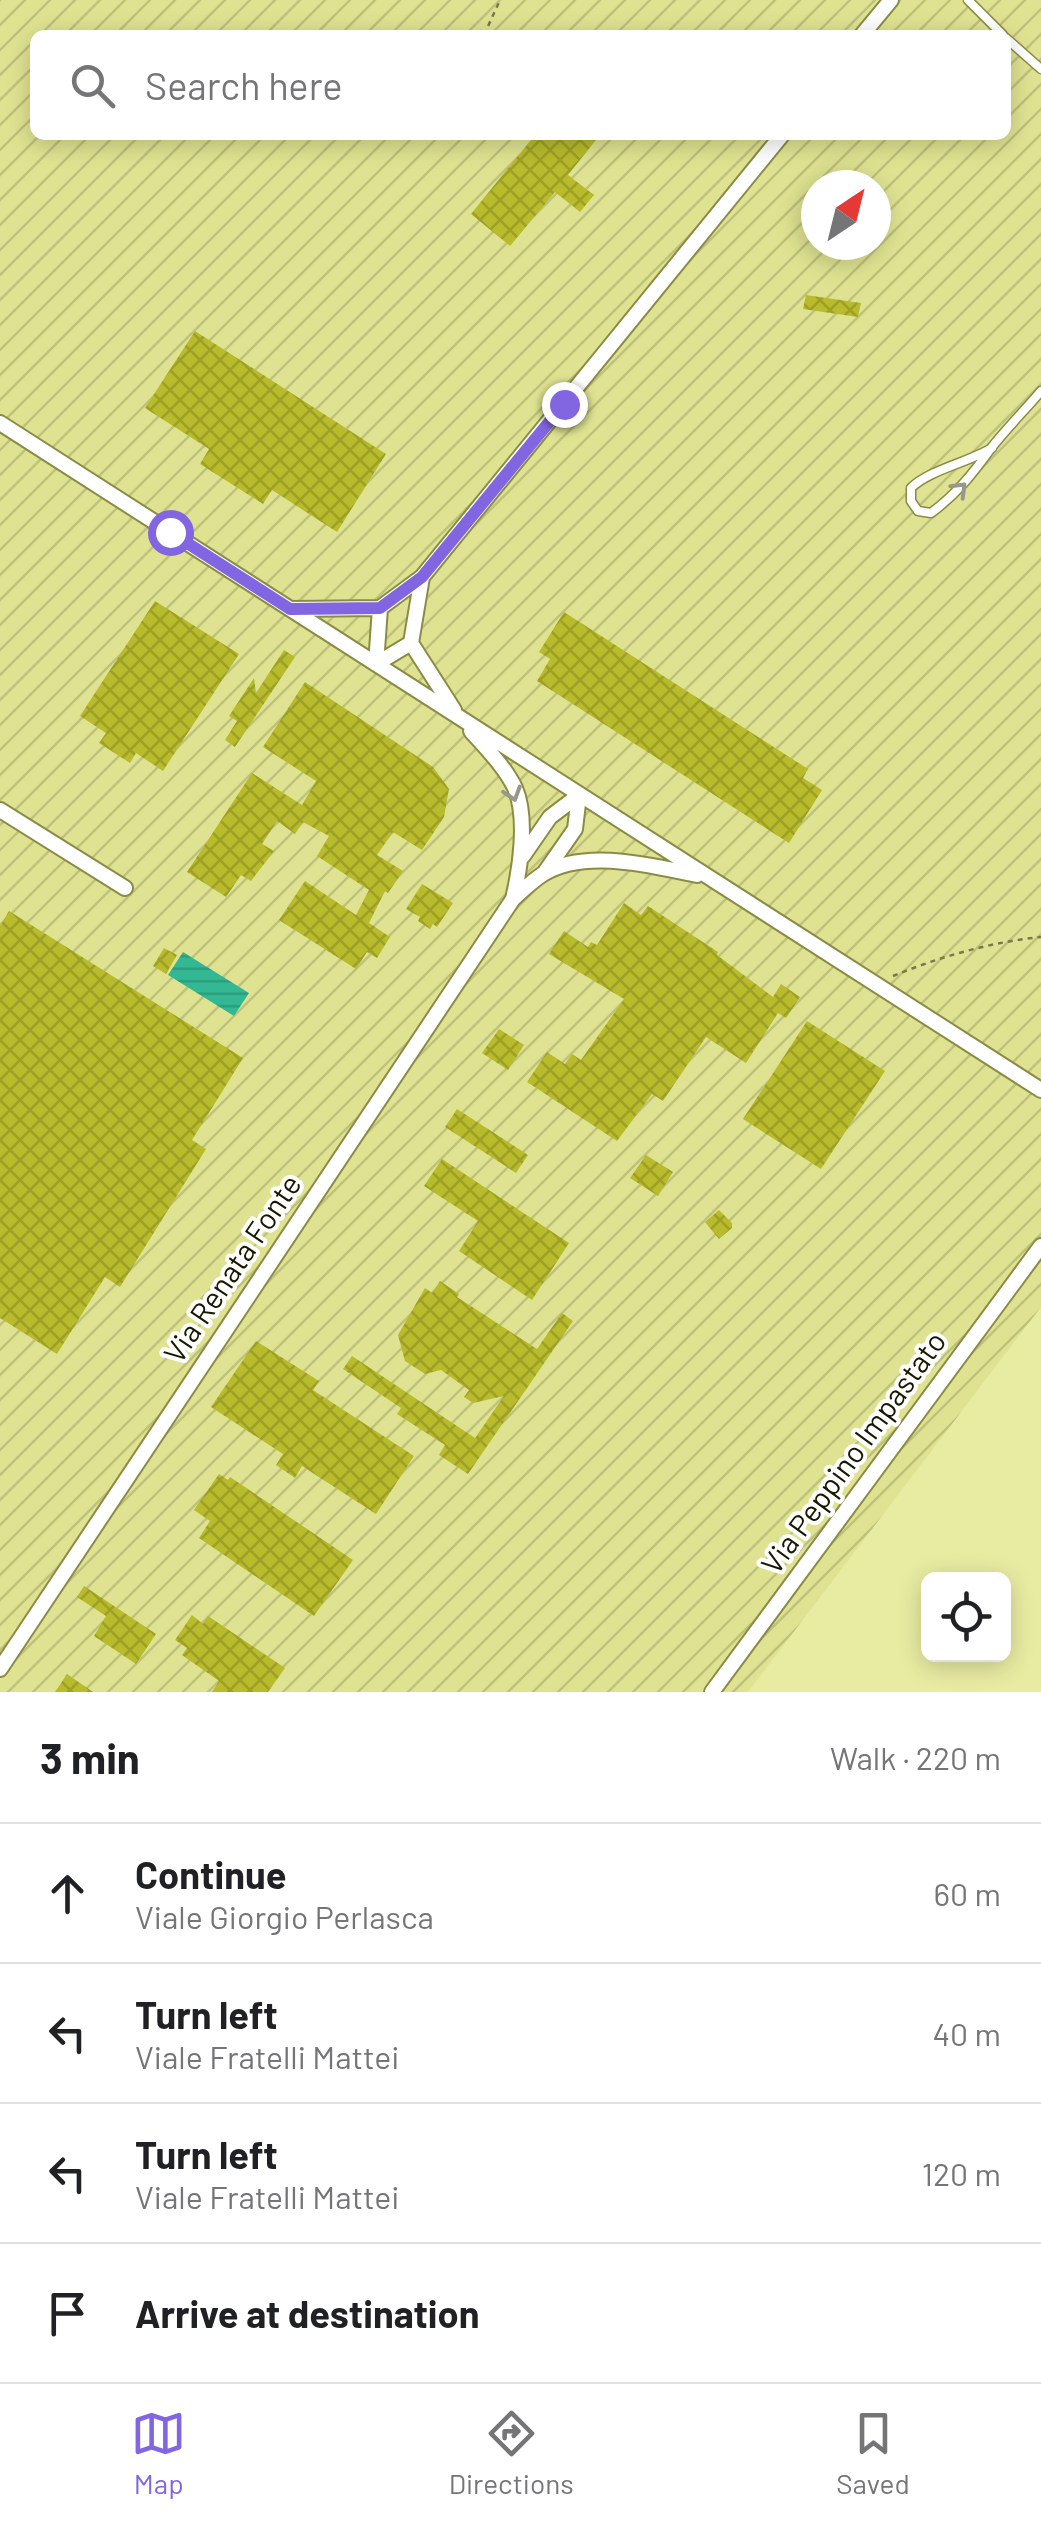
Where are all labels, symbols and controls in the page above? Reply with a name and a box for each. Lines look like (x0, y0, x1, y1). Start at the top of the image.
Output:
search box (30, 30, 1011, 140)
icon: search (65, 58, 120, 113)
text: Search here (145, 62, 343, 108)
north arrow (801, 170, 891, 260)
route end (542, 382, 588, 428)
one-way arrow (948, 482, 966, 500)
route start (148, 510, 194, 556)
one-way arrow (501, 785, 522, 802)
street label: Via Renata Fonte (155, 1167, 308, 1369)
street label: Via Peppino Impastato (752, 1324, 952, 1580)
map controls (921, 1572, 1011, 1662)
button: locate (921, 1572, 1011, 1662)
text: 3 min (40, 1732, 140, 1782)
text: Walk · 220 m (830, 1738, 1001, 1776)
text: Continue (135, 1851, 286, 1897)
icon: ahead (40, 1866, 95, 1921)
text: 60 m (934, 1874, 1001, 1912)
text: Viale Giorgio Perlasca (135, 1897, 434, 1935)
text: Turn left (135, 1991, 278, 2037)
icon: left (40, 2006, 95, 2061)
text: 40 m (932, 2014, 1001, 2052)
text: Viale Fratelli Mattei (135, 2037, 399, 2075)
text: Turn left (135, 2131, 278, 2177)
icon: left (40, 2146, 95, 2201)
text: 120 m (922, 2154, 1001, 2192)
text: Viale Fratelli Mattei (135, 2177, 399, 2215)
icon: arrive (40, 2286, 95, 2341)
text: Arrive at destination (135, 2290, 480, 2336)
tab: Map (131, 2406, 186, 2500)
tab: Directions (449, 2406, 574, 2500)
tab: Saved (836, 2406, 910, 2500)

